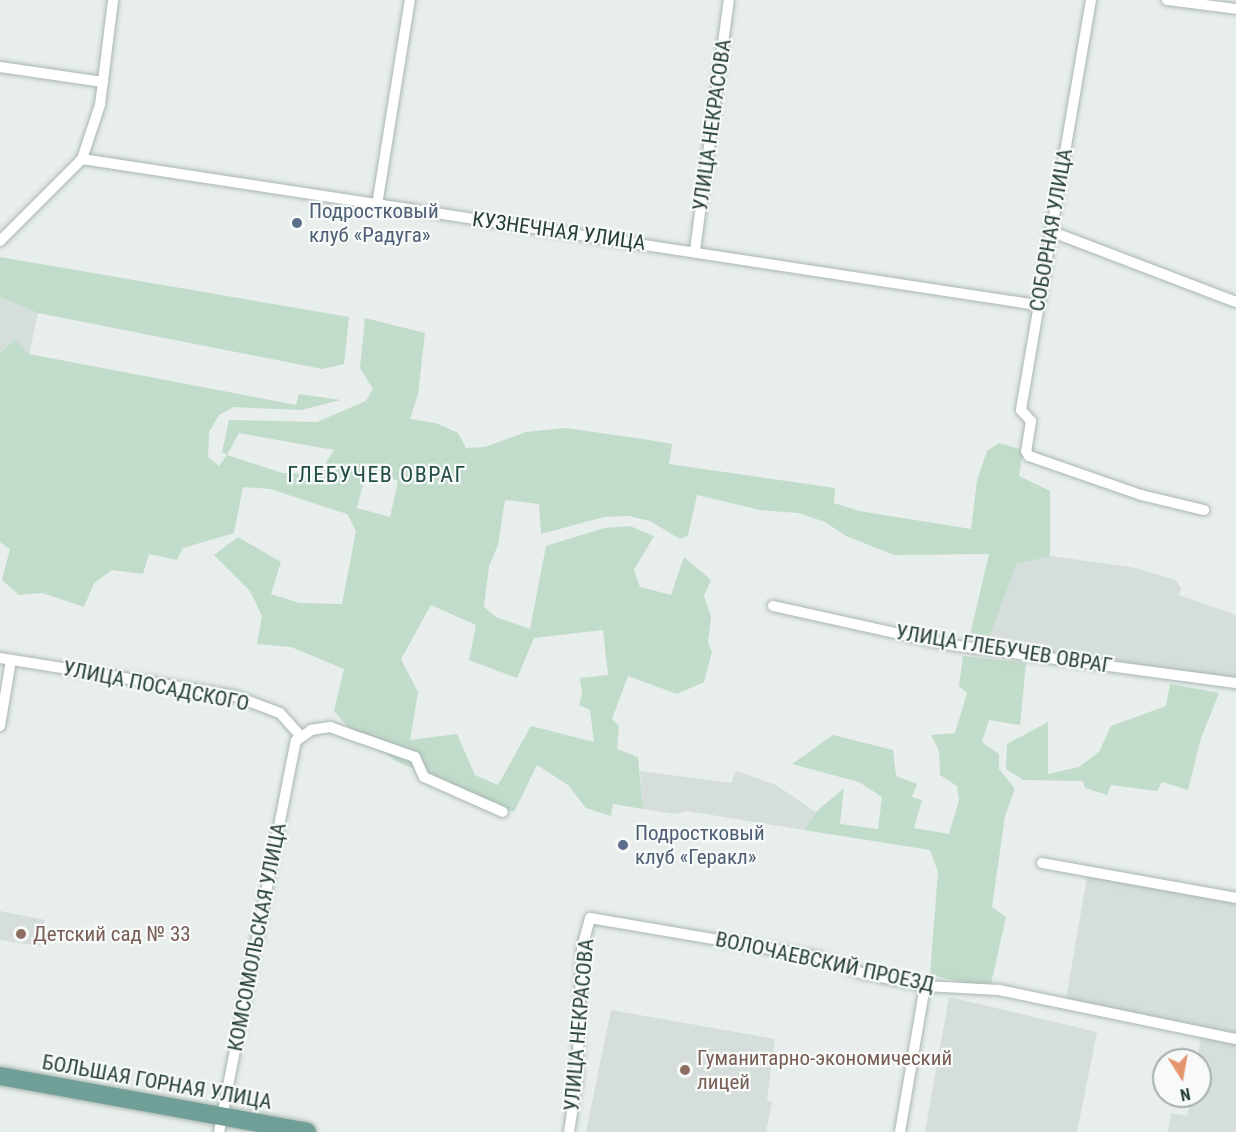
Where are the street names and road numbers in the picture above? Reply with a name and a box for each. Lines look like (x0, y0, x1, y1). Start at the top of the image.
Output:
street label: УЛИЦА НЕКРАСОВА (687, 38, 737, 212)
street label: СОБОРНАЯ УЛИЦА (1024, 147, 1078, 313)
street label: КУЗНЕЧНАЯ УЛИЦА (471, 206, 647, 256)
street label: УЛИЦА ГЛЕБУЧЕВ ОВРАГ (894, 619, 1114, 679)
street label: УЛИЦА ПОСАДСКОГО (61, 656, 251, 716)
street label: КОМСОМОЛЬСКАЯ УЛИЦА (222, 821, 292, 1053)
street label: ВОЛОЧАЕВСКИЙ ПРОЕЗД (713, 926, 937, 998)
street label: УЛИЦА НЕКРАСОВА (559, 938, 599, 1112)
street label: БОЛЬШАЯ ГОРНАЯ УЛИЦА (40, 1049, 274, 1115)

